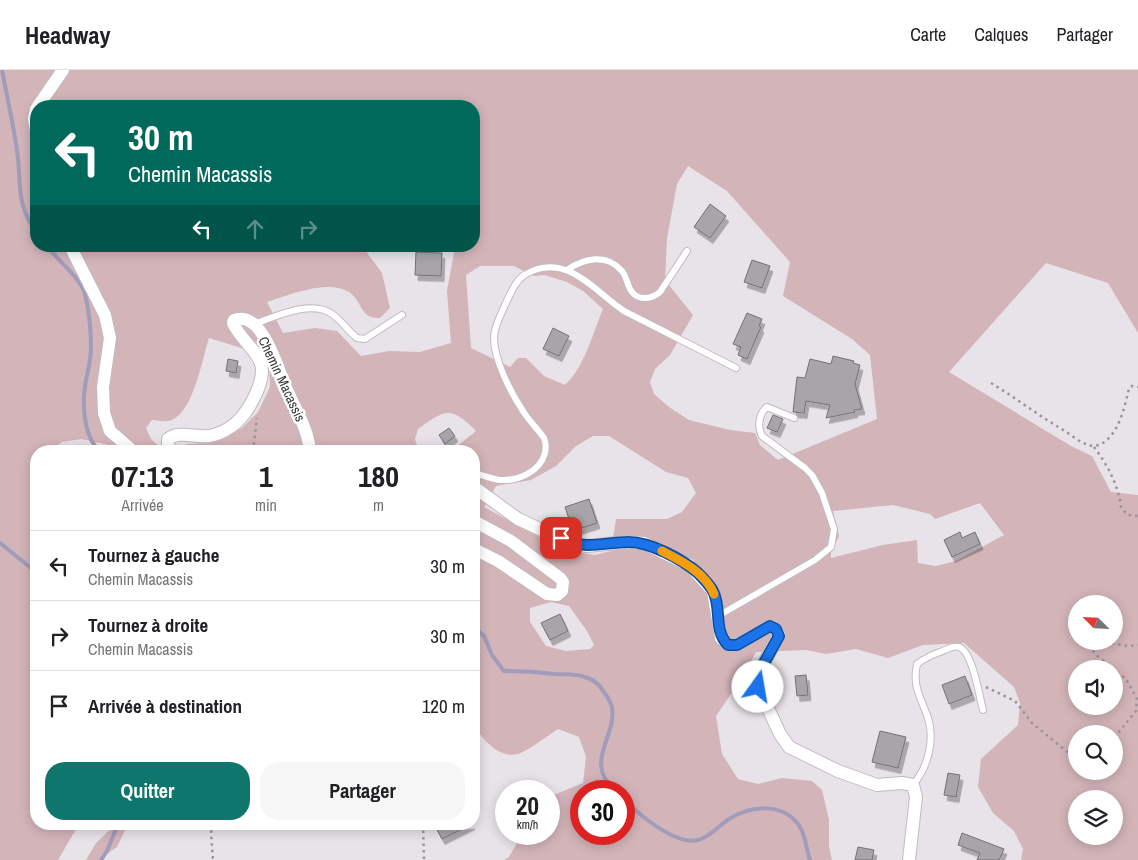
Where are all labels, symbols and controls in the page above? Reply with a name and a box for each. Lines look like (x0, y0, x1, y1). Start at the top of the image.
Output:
text: Headway (25, 19, 110, 51)
text: Carte (910, 22, 946, 47)
text: Calques (974, 22, 1028, 47)
text: Partager (1056, 22, 1113, 47)
text: 30 m (128, 114, 193, 161)
icon: left (45, 120, 110, 185)
text: Chemin Macassis (128, 159, 272, 189)
icon: left (188, 215, 216, 243)
icon: ahead (241, 215, 269, 243)
icon: right (294, 215, 322, 243)
street label: Chemin Macassis (254, 334, 310, 425)
text: 07:13 (111, 456, 174, 496)
text: 1 (259, 456, 273, 496)
text: 180 (358, 456, 399, 496)
text: Arrivée (121, 494, 164, 516)
text: min (255, 494, 277, 516)
text: m (373, 494, 384, 516)
pin (540, 517, 582, 559)
icon: arrive (547, 524, 575, 552)
text: Tournez à gauche (88, 542, 219, 568)
icon: left (45, 552, 73, 580)
text: 30 m (430, 553, 465, 579)
text: Chemin Macassis (88, 568, 193, 590)
north arrow (1068, 595, 1122, 650)
map controls (1068, 595, 1123, 845)
text: Tournez à droite (88, 612, 208, 638)
icon: right (45, 622, 73, 650)
text: 30 m (430, 623, 465, 649)
text: Chemin Macassis (88, 638, 193, 660)
position arrow (731, 660, 783, 712)
button: sound (1068, 660, 1123, 715)
icon: arrive (45, 692, 73, 720)
text: Arrivée à destination (88, 693, 242, 719)
text: 120 m (422, 693, 465, 719)
button: search (1068, 725, 1123, 780)
button: Quitter (45, 762, 250, 820)
button: Partager (260, 762, 465, 820)
speed limit sign: 30 (570, 780, 635, 845)
text: 20 (516, 789, 539, 823)
button: layers (1068, 790, 1123, 845)
text: km/h (517, 817, 538, 833)

